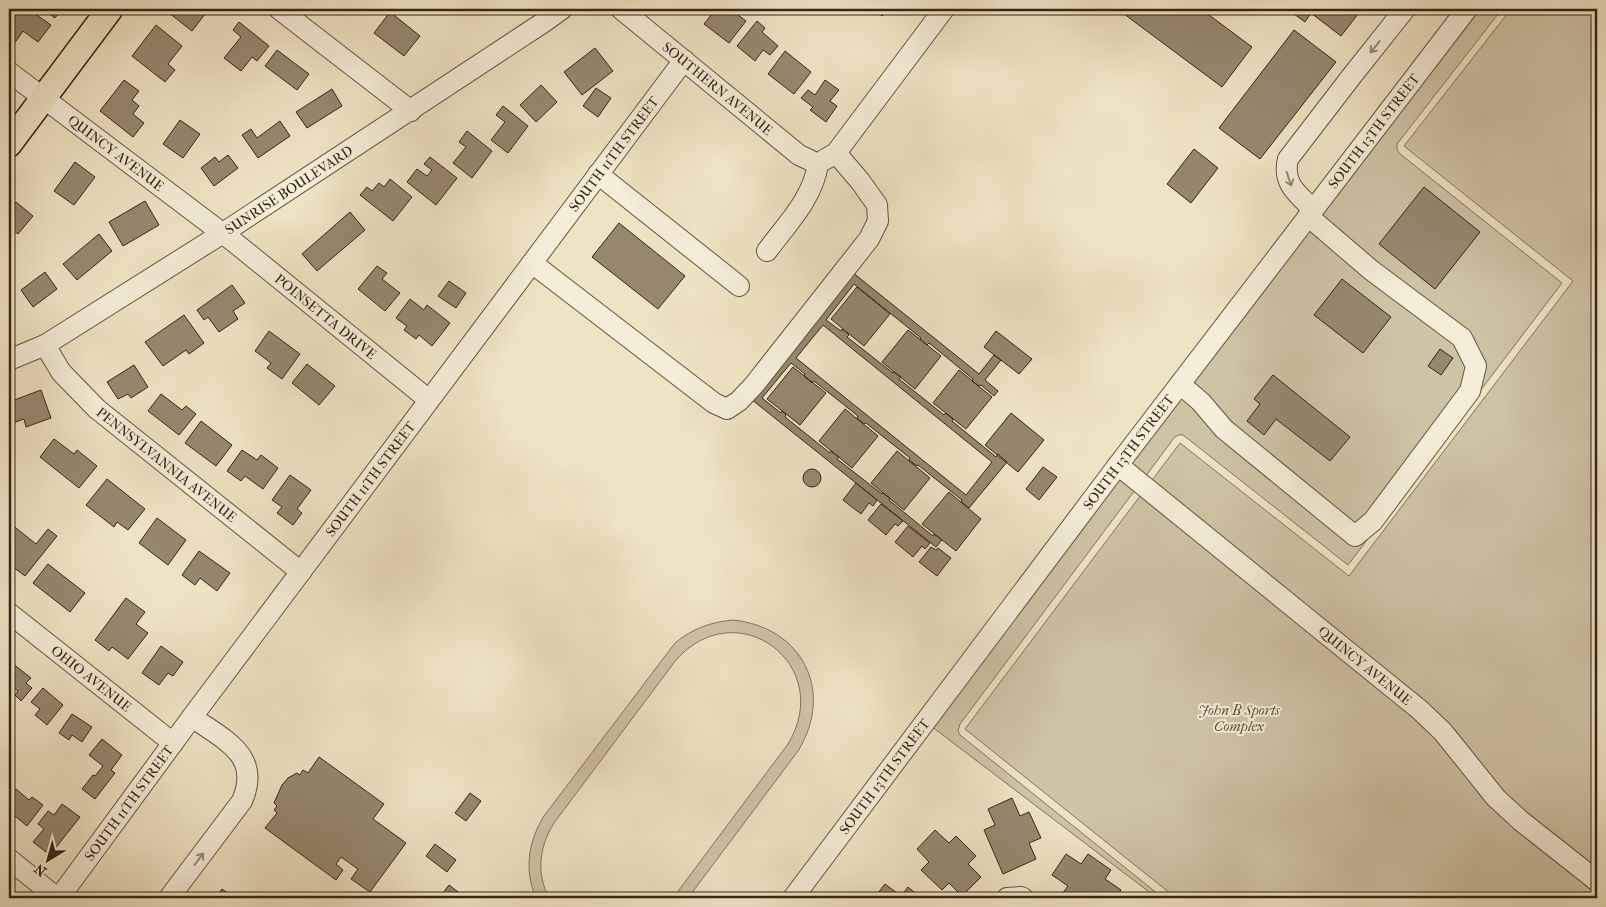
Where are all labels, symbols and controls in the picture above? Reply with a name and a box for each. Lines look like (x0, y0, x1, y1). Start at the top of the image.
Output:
street label: SOUTHERN AVENUE (659, 38, 776, 139)
one-way arrow (1369, 40, 1380, 53)
street label: SOUTH 13TH STREET (1325, 70, 1424, 192)
street label: SOUTH 11TH STREET (565, 93, 663, 215)
street label: QUINCY AVENUE (64, 112, 167, 195)
street label: SUNRISE BOULEVARD (222, 142, 356, 238)
one-way arrow (1285, 171, 1295, 187)
street label: POINSETTA DRIVE (271, 270, 380, 363)
street label: SOUTH 13TH STREET (1079, 391, 1178, 513)
street label: PENNSYLVANNIA AVENUE (93, 404, 240, 526)
street label: SOUTH 11TH STREET (322, 418, 420, 540)
street label: QUINCY AVENUE (1314, 623, 1415, 709)
street label: OHIO AVENUE (48, 642, 135, 716)
park label: John B Sports Complex (1198, 702, 1280, 735)
street label: SOUTH 13TH STREET (836, 715, 934, 838)
street label: SOUTH 11TH STREET (81, 742, 178, 864)
north arrow (22, 834, 72, 884)
one-way arrow (193, 853, 204, 866)
text: N (31, 860, 50, 880)

